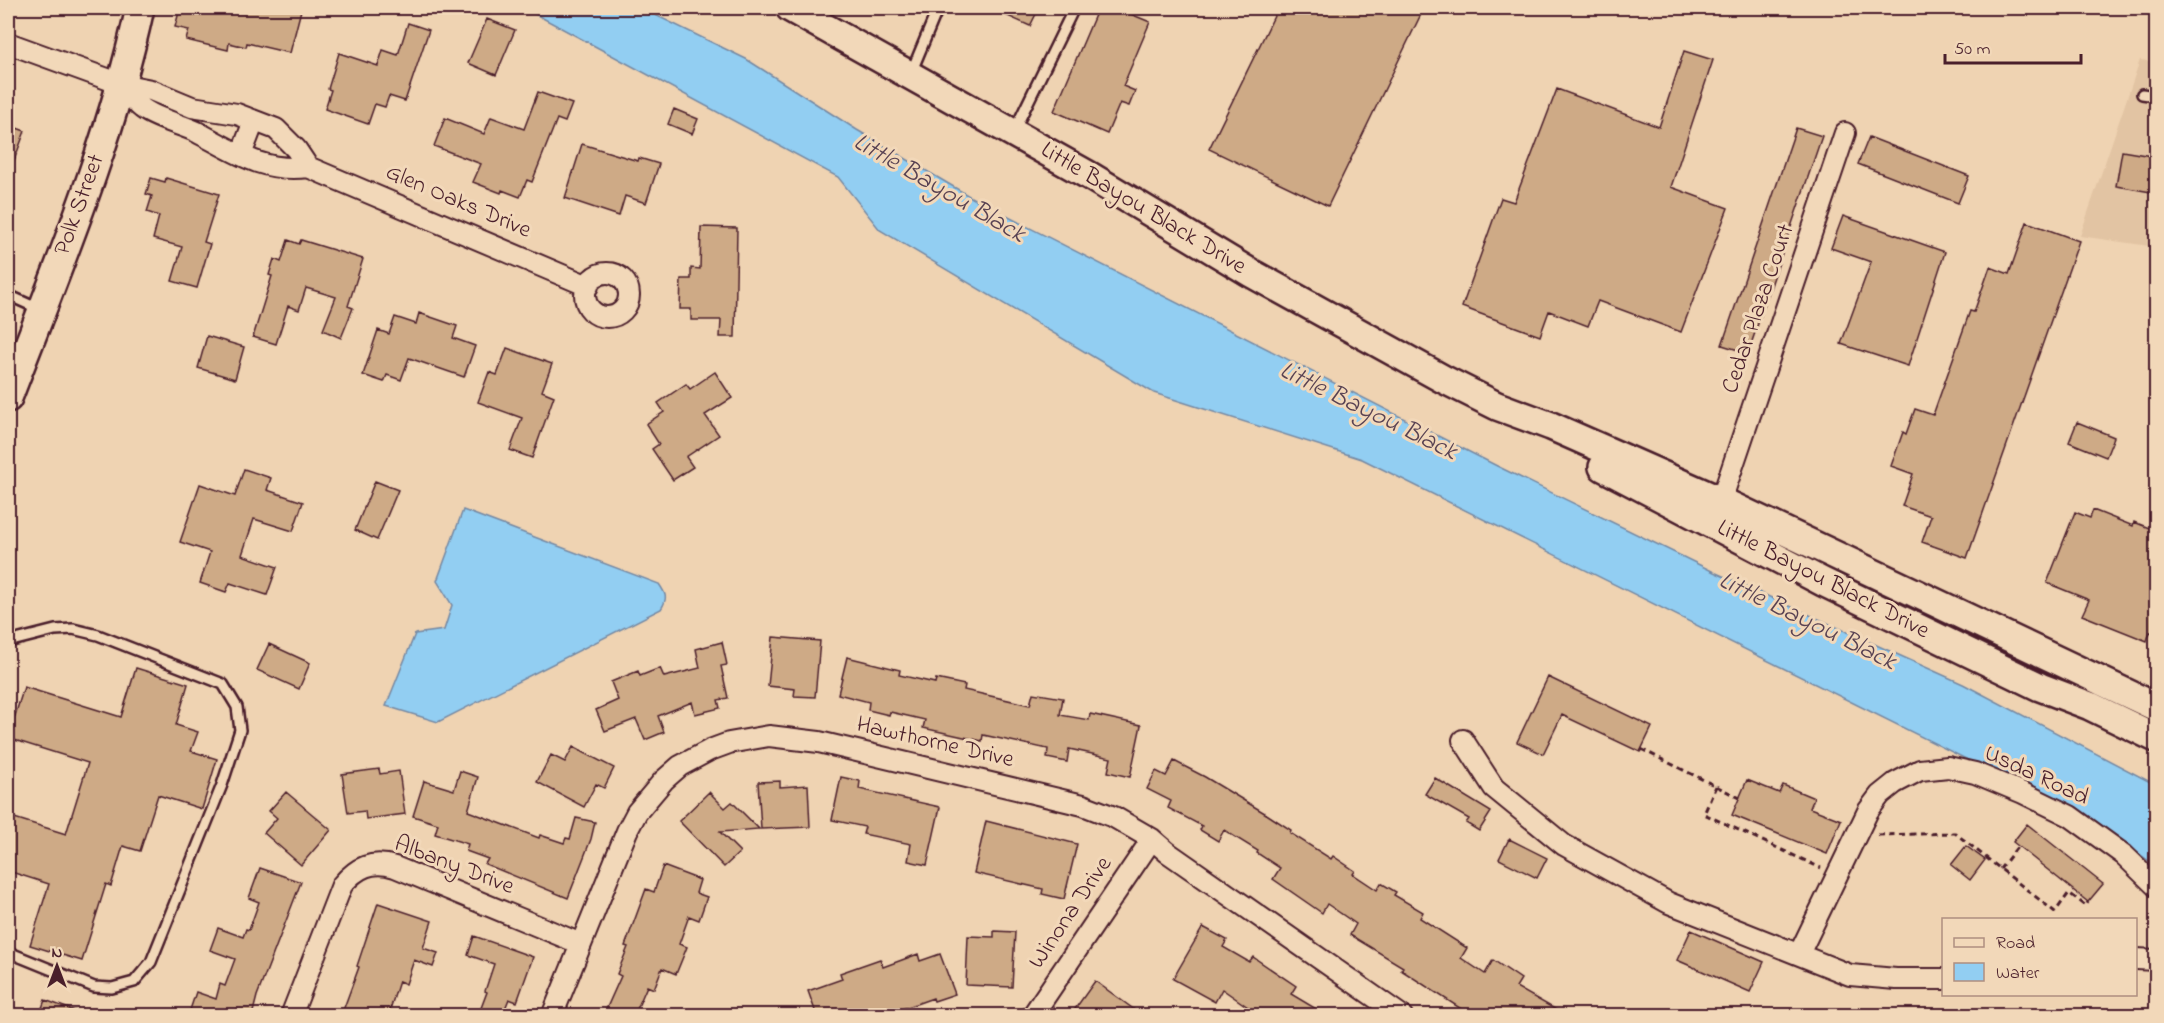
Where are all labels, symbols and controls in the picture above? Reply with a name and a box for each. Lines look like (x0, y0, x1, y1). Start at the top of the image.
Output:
scale bar (1945, 27, 2082, 65)
text: 50 m (1954, 37, 1991, 63)
water label: Little Bayou Black (846, 124, 1034, 255)
street label: Little Bayou Black Drive (1033, 134, 1253, 285)
street label: Polk Street (46, 150, 114, 260)
street label: Glen Oaks Drive (380, 156, 537, 249)
street label: Cedar Plaza Court (1714, 220, 1804, 398)
water label: Little Bayou Black (1273, 353, 1465, 472)
street label: Little Bayou Black Drive (1712, 514, 1934, 646)
water label: Little Bayou Black (1713, 566, 1901, 678)
street label: Hawthorne Drive (853, 708, 1017, 778)
street label: Usda Road (1978, 736, 2095, 816)
street label: Albany Drive (389, 827, 519, 906)
street label: Winona Drive (1020, 849, 1122, 976)
legend (1942, 918, 2137, 996)
text: Road (1996, 931, 2035, 957)
north arrow (27, 936, 87, 996)
text: N (52, 941, 63, 965)
text: Water (1996, 961, 2040, 987)

